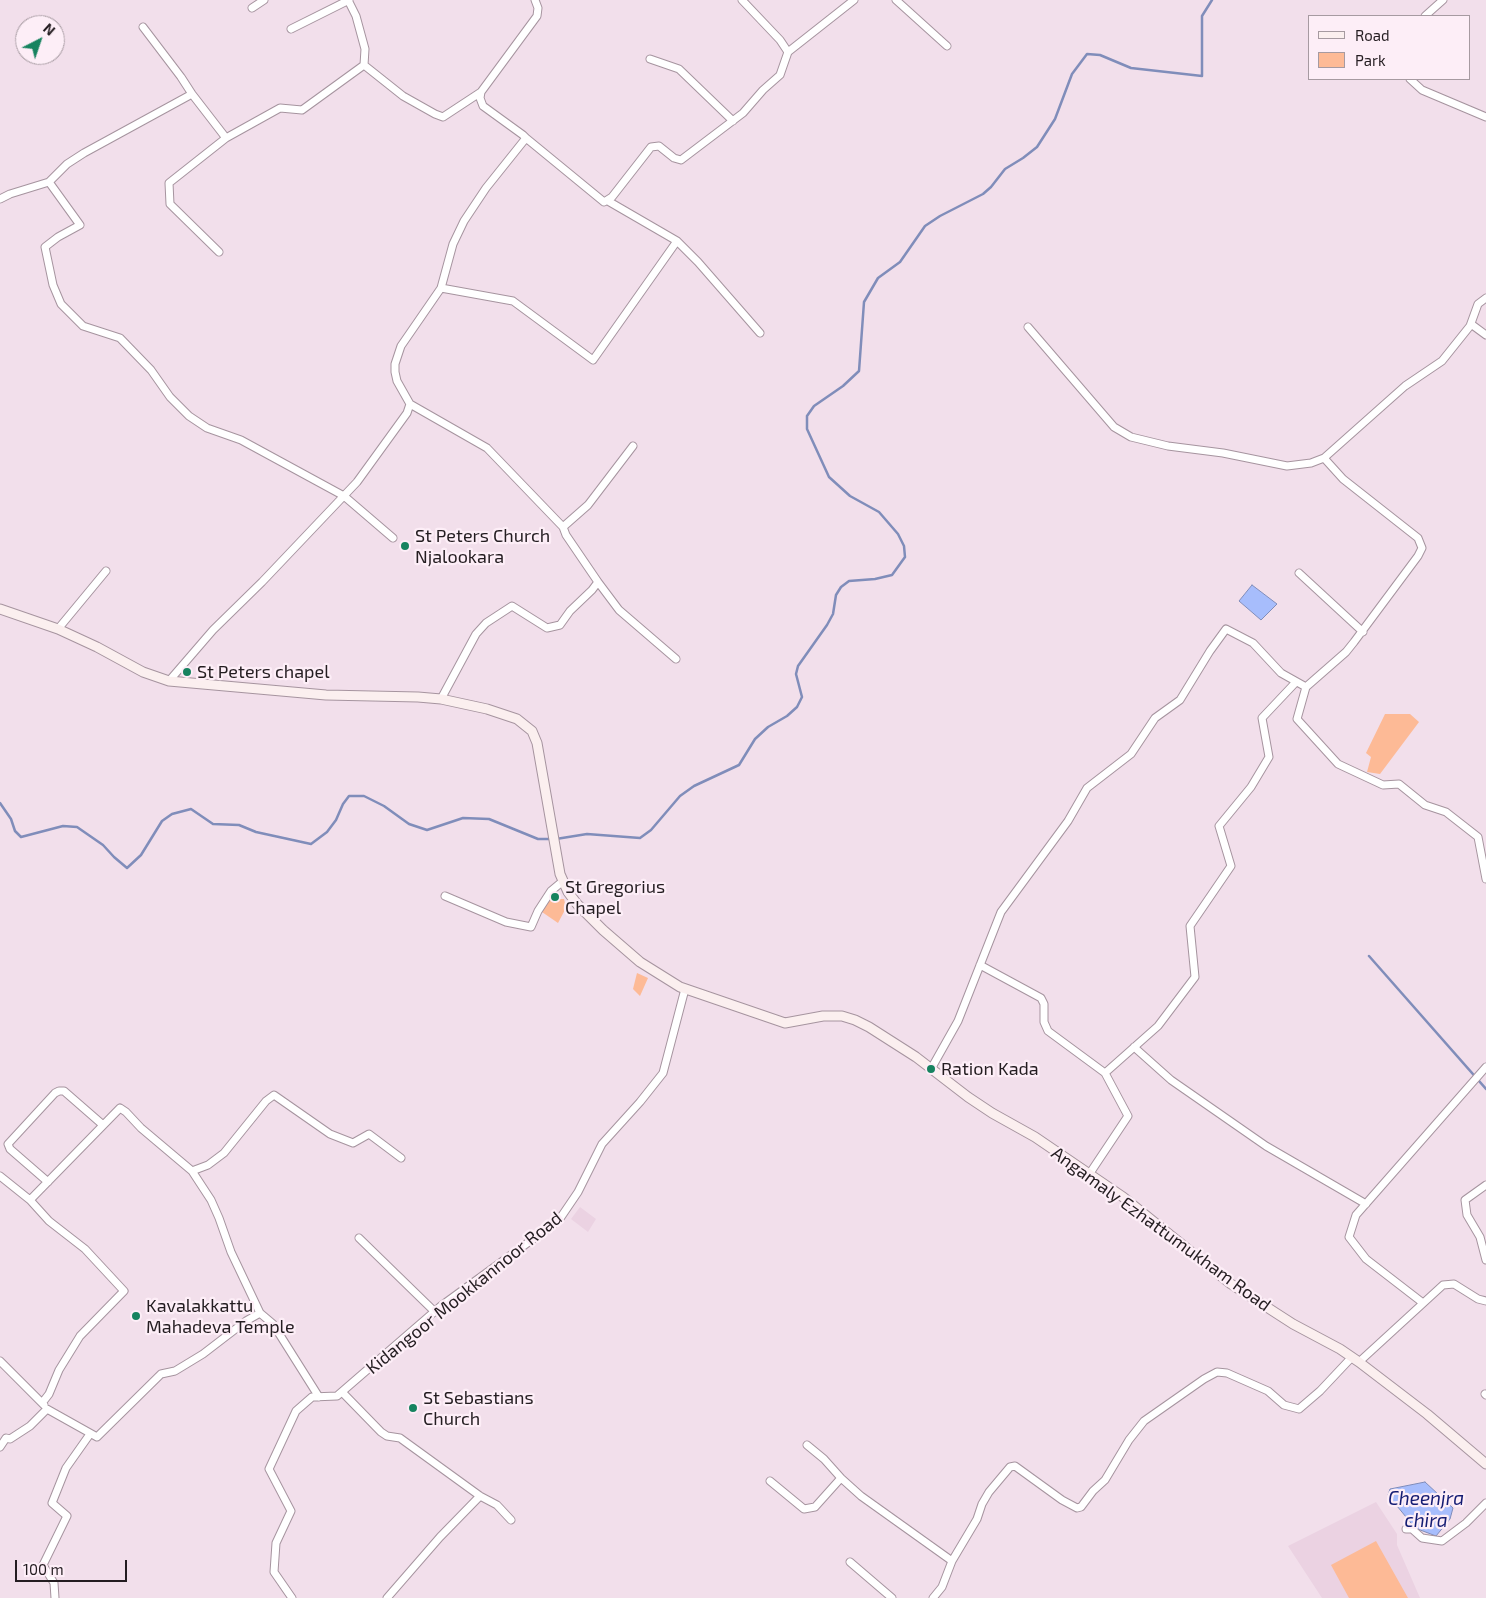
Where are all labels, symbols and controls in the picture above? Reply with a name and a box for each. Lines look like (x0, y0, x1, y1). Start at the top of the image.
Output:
north arrow (15, 15, 65, 65)
legend (1308, 15, 1471, 80)
text: N (40, 19, 59, 39)
text: Road (1355, 26, 1390, 44)
text: Park (1355, 51, 1386, 69)
place label: St Peters Church Njalookara (415, 525, 550, 568)
marker: St Peters Church Njalookara (399, 540, 411, 552)
place label: St Peters chapel (197, 661, 330, 683)
marker: St Peters chapel (181, 666, 193, 678)
place label: St Gregorius Chapel (565, 876, 665, 919)
marker: St Gregorius Chapel (549, 891, 561, 903)
place label: Ration Kada (941, 1058, 1039, 1080)
marker: Ration Kada (925, 1063, 937, 1075)
street label: Angamaly Ezhattumukham Road (1047, 1142, 1275, 1316)
street label: Kidangoor Mookkannoor Road (362, 1207, 566, 1379)
place label: Kavalakkattu Mahadeva Temple (146, 1295, 295, 1338)
marker: Kavalakkattu Mahadeva Temple (130, 1310, 142, 1322)
place label: St Sebastians Church (423, 1387, 534, 1430)
marker: St Sebastians Church (407, 1402, 419, 1414)
water label: Cheenjra chira (1388, 1488, 1464, 1532)
scale bar (18, 1550, 130, 1582)
text: 100 m (23, 1560, 64, 1578)

